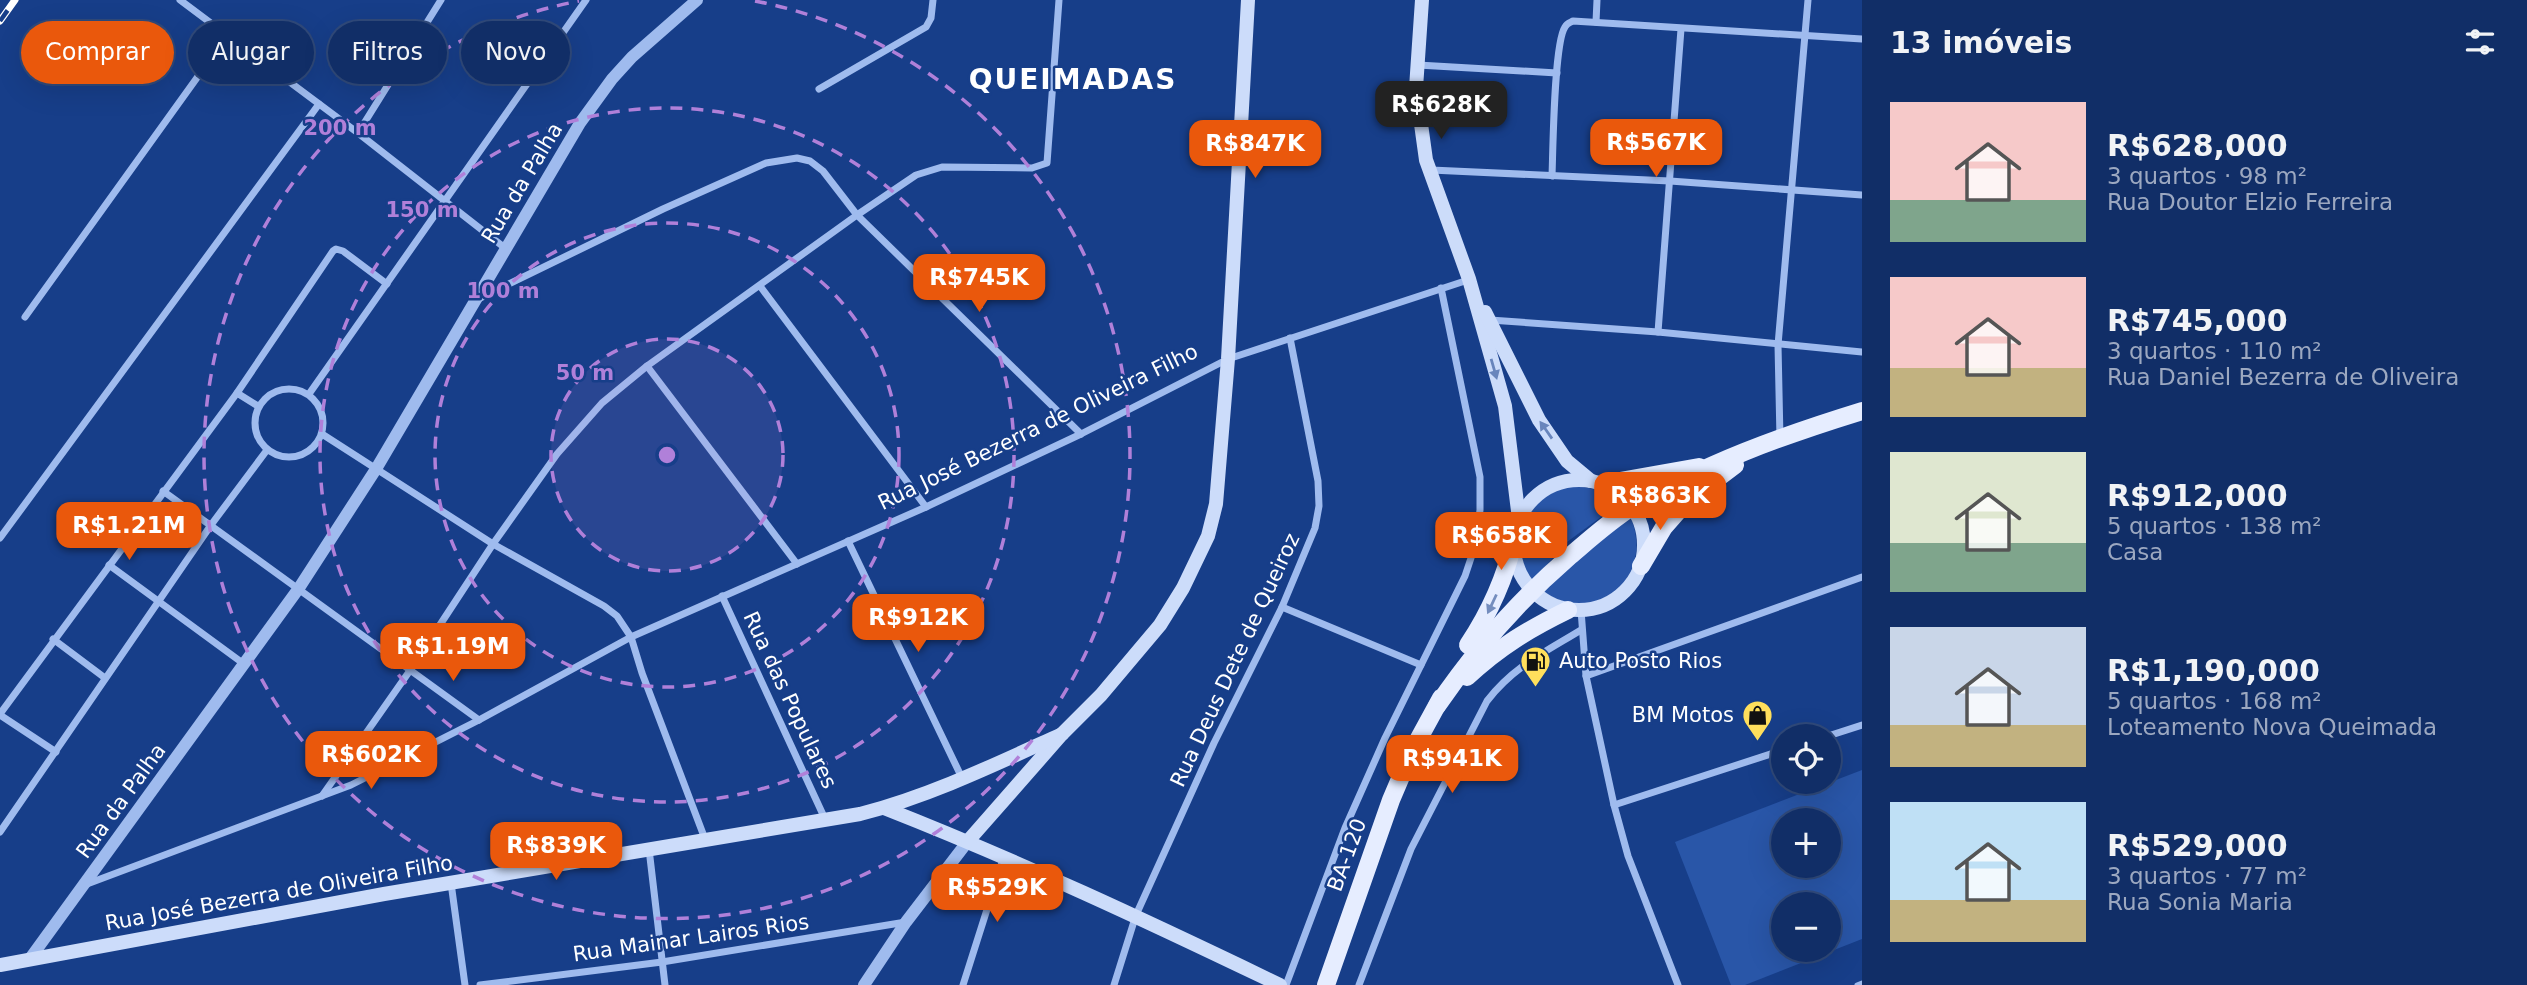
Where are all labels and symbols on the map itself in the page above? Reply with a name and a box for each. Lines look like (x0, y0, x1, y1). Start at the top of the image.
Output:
district label: QUEIMADAS (969, 63, 1177, 96)
pin: R$628K (1384, 82, 1498, 141)
text: 200 m (303, 116, 377, 140)
street label: Rua da Palha (477, 119, 567, 247)
pin: R$847K (1198, 120, 1312, 180)
pin: R$567K (1599, 120, 1713, 179)
text: 150 m (385, 198, 459, 222)
pin: R$745K (922, 254, 1036, 314)
text: 100 m (466, 279, 540, 303)
street label: Rua José Bezerra de Oliveira Filho (874, 339, 1202, 515)
one-way arrow (1490, 359, 1500, 380)
text: 50 m (556, 361, 614, 385)
one-way arrow (1539, 421, 1553, 439)
centre of rings (655, 443, 679, 467)
pin: R$863K (1603, 472, 1717, 532)
pin: R$1.21M (64, 503, 194, 562)
pin: R$658K (1444, 512, 1558, 572)
street label: Rua Deus Dete de Queiroz (1166, 529, 1304, 791)
pin: R$912K (861, 594, 975, 654)
one-way arrow (1486, 594, 1498, 614)
street label: Rua das Populares (738, 608, 842, 792)
pin: R$1.19M (388, 624, 518, 683)
fuel station icon: Auto Posto Rios (1519, 644, 1553, 688)
place label: Auto Posto Rios (1559, 649, 1722, 673)
shop icon: BM Motos (1740, 698, 1774, 742)
place label: BM Motos (1632, 703, 1734, 727)
pin: R$602K (314, 732, 428, 791)
pin: R$941K (1395, 736, 1509, 795)
street label: Rua da Palha (71, 739, 171, 863)
street label: BA-120 (1323, 815, 1371, 895)
pin: R$839K (499, 822, 613, 882)
street label: Rua José Bezerra de Oliveira Filho (103, 851, 455, 935)
pin: R$529K (940, 864, 1054, 924)
street label: Rua Mainar Lairos Rios (571, 910, 811, 966)

